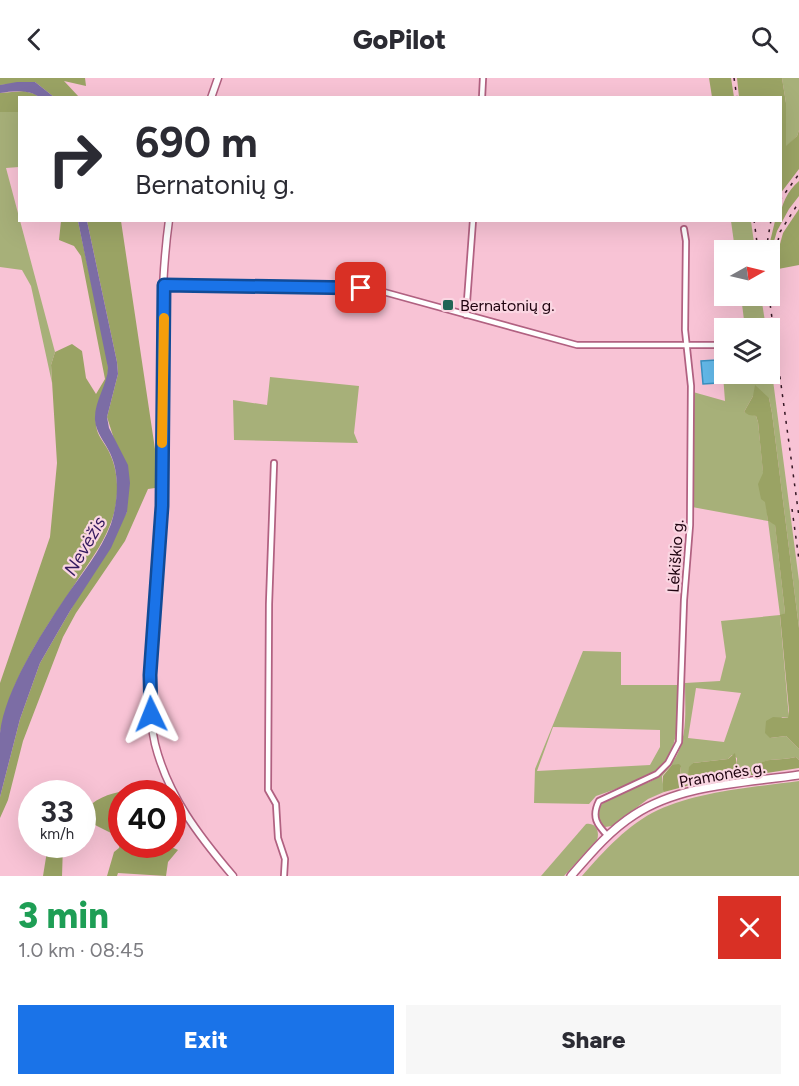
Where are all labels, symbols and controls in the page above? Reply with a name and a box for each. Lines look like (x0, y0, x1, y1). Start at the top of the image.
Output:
icon: back (18, 23, 51, 56)
text: GoPilot (353, 23, 446, 56)
icon: search (748, 23, 781, 56)
text: 690 m (135, 117, 258, 168)
icon: right (36, 120, 114, 198)
text: Bernatonių g. (135, 168, 295, 201)
north arrow (714, 240, 780, 306)
map controls (714, 240, 780, 384)
pin (335, 262, 386, 313)
icon: arrive (344, 271, 377, 304)
place label: Bernatonių g. (460, 296, 555, 315)
marker: Bernatonių g. (441, 298, 455, 312)
button: layers (714, 318, 780, 384)
water label: Nevėžis (59, 512, 111, 579)
street label: Lėkiškio g. (663, 519, 688, 593)
position arrow (119, 682, 183, 746)
street label: Pramonės g. (677, 758, 767, 791)
speed limit sign: 40 (108, 780, 186, 858)
text: 33 (40, 793, 74, 830)
text: km/h (40, 825, 74, 843)
text: 3 min (18, 894, 109, 937)
button: close (718, 896, 781, 959)
text: 1.0 km · 08:45 (18, 938, 144, 962)
button: Exit (18, 1005, 394, 1074)
button: Share (406, 1005, 781, 1074)

